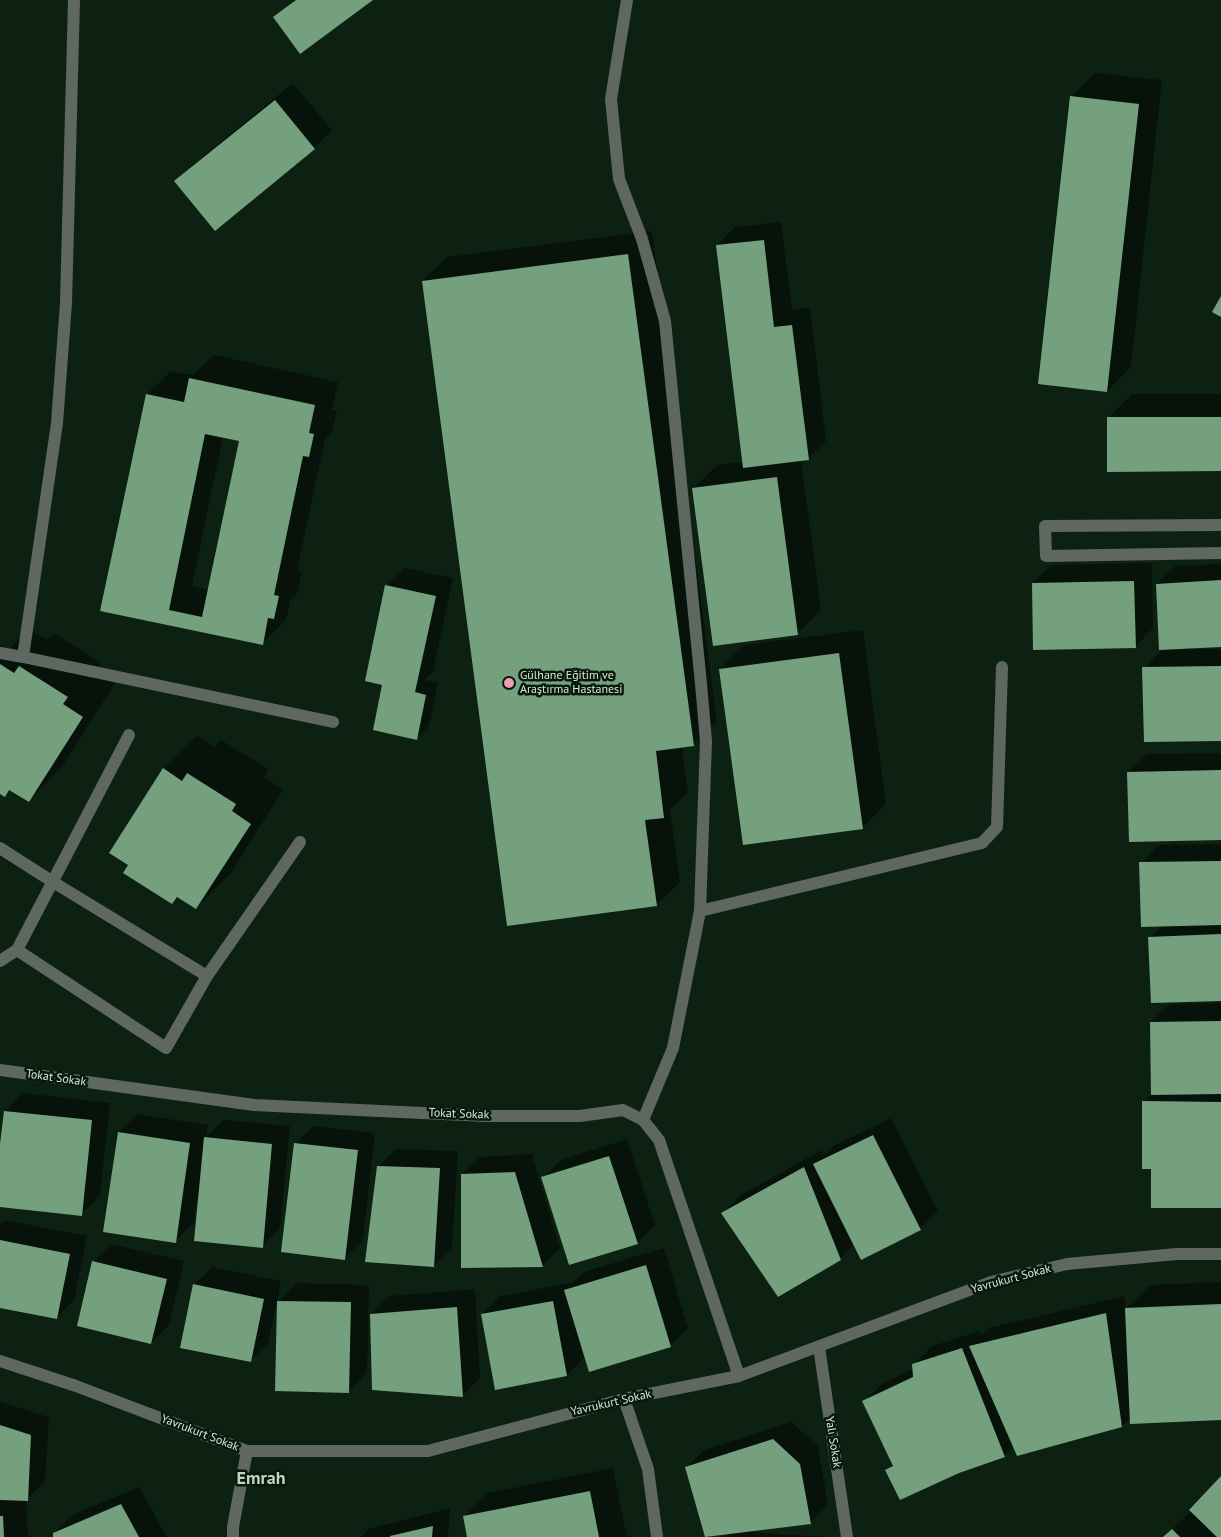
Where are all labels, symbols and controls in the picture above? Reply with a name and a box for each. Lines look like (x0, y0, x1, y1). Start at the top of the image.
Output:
place label: Gülhane Eğitim ve Araştırma Hastanesi (520, 669, 622, 697)
marker: Gülhane Eğitim ve Araştırma Hastanesi (502, 676, 516, 690)
street label: Tokat Sokak (25, 1067, 87, 1089)
street label: Tokat Sokak (428, 1106, 490, 1122)
street label: Yavrukurt Sokak (969, 1261, 1053, 1297)
street label: Yavrukurt Sokak (569, 1387, 653, 1419)
street label: Yavrukurt Sokak (159, 1412, 241, 1454)
street label: Yalı Sokak (822, 1415, 844, 1469)
district label: Emrah (237, 1468, 285, 1490)

